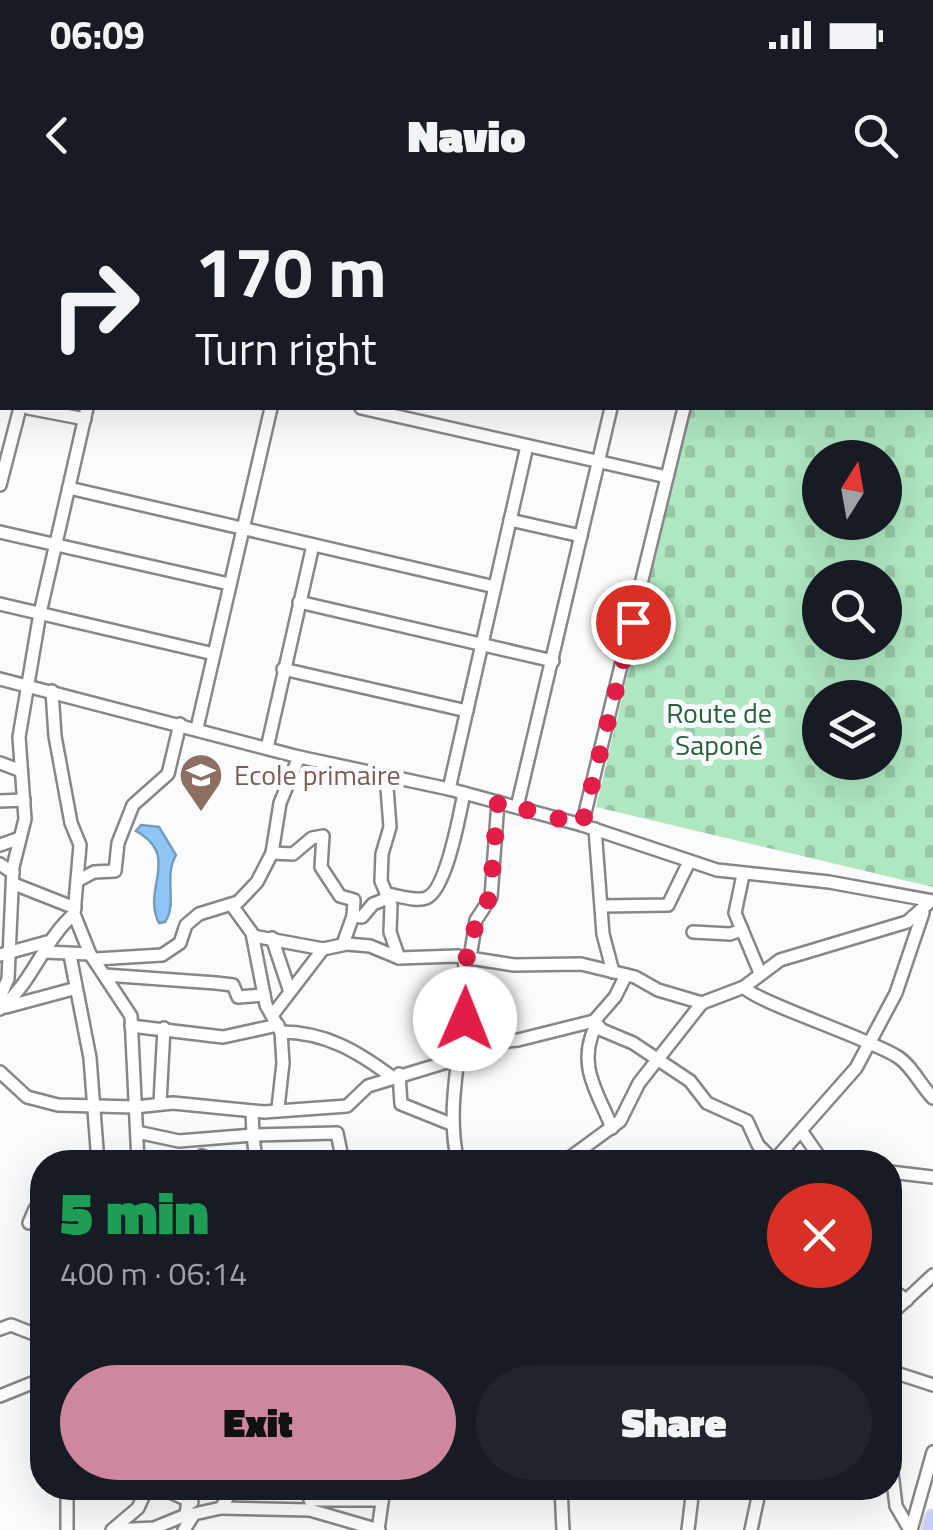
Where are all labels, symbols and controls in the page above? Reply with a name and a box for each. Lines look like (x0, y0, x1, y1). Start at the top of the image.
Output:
text: 06:09 (50, 6, 145, 64)
text: Navio (407, 101, 526, 169)
icon: back (30, 108, 85, 163)
icon: search (848, 108, 903, 163)
text: 170 m (195, 218, 387, 324)
icon: right (30, 240, 160, 370)
text: Turn right (195, 314, 377, 382)
north arrow (802, 440, 902, 540)
map controls (802, 440, 902, 780)
button: search (802, 560, 902, 660)
pin (591, 580, 676, 665)
icon: arrive (606, 595, 661, 650)
button: layers (802, 680, 902, 780)
park label: Route de Saponé (666, 691, 772, 766)
school or university icon: Ecole primaire (178, 752, 224, 813)
place label: Ecole primaire (234, 753, 401, 796)
position arrow (413, 967, 517, 1071)
text: 5 min (60, 1166, 209, 1257)
button: close (767, 1183, 872, 1288)
text: 400 m · 06:14 (60, 1249, 247, 1297)
button: Exit (60, 1365, 456, 1480)
button: Share (476, 1365, 872, 1480)

